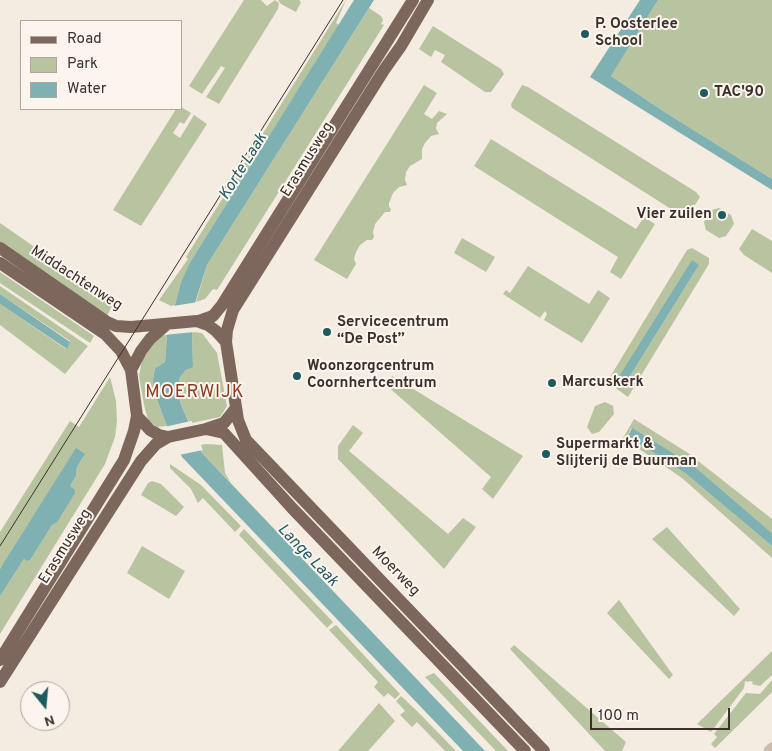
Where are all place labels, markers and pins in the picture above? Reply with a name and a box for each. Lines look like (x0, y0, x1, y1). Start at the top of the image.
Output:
place label: P. Oosterlee School (595, 16, 678, 51)
marker: P. Oosterlee School (579, 28, 591, 40)
place label: TAC'90 (714, 84, 764, 102)
marker: TAC'90 (698, 87, 710, 99)
place label: Vier zuilen (636, 206, 712, 224)
marker: Vier zuilen (716, 209, 728, 221)
place label: Servicecentrum “De Post” (337, 314, 449, 349)
marker: Servicecentrum “De Post” (321, 326, 333, 338)
place label: Woonzorgcentrum Coornhertcentrum (307, 358, 437, 393)
marker: Woonzorgcentrum Coornhertcentrum (291, 370, 303, 382)
place label: Marcuskerk (562, 374, 644, 392)
marker: Marcuskerk (546, 377, 558, 389)
place label: Supermarkt & Slijterij de Buurman (556, 436, 697, 471)
marker: Supermarkt & Slijterij de Buurman (540, 448, 552, 460)

